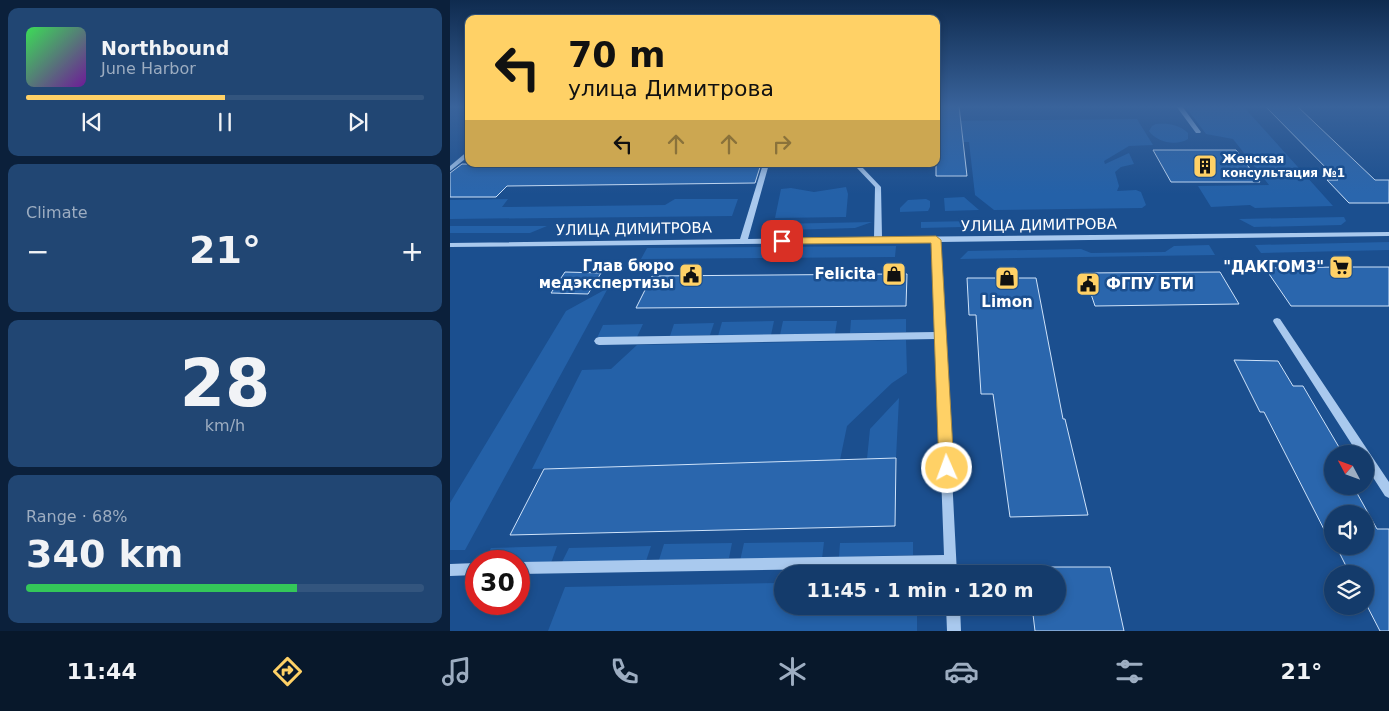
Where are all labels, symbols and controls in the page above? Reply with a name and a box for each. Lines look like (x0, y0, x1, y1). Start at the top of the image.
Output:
icon: left (485, 35, 550, 100)
text: 70 m (568, 35, 665, 75)
text: Northbound (101, 37, 229, 59)
text: June Harbor (101, 59, 196, 78)
text: улица Димитрова (568, 76, 774, 101)
icon: previous (78, 108, 106, 136)
icon: pause (211, 108, 239, 136)
icon: next (344, 108, 372, 136)
icon: left (609, 130, 637, 158)
icon: ahead (662, 130, 690, 158)
icon: ahead (715, 130, 743, 158)
icon: right (768, 130, 796, 158)
place label: Женская консультация №1 (1222, 152, 1345, 180)
building icon: Женская консультация №1 (1192, 153, 1218, 179)
text: Climate (26, 203, 88, 222)
street label: УЛИЦА ДИМИТРОВА (961, 215, 1118, 235)
street label: УЛИЦА ДИМИТРОВА (556, 219, 713, 239)
pin (761, 220, 803, 262)
icon: arrive (768, 227, 796, 255)
text: 21° (189, 228, 261, 272)
text: − (26, 235, 49, 268)
text: + (401, 235, 424, 268)
supermarket icon: "ДАКГОМЗ" (1328, 254, 1354, 280)
place label: Глав бюро медэкспертизы (539, 257, 674, 292)
place label: "ДАКГОМЗ" (1223, 258, 1324, 276)
shop icon: Felicita (881, 261, 907, 287)
public building icon: Глав бюро медэкспертизы (678, 262, 704, 288)
place label: Felicita (815, 265, 876, 283)
shop icon: Limon (994, 265, 1020, 291)
public building icon: ФГПУ БТИ (1075, 271, 1101, 297)
place label: ФГПУ БТИ (1106, 275, 1194, 293)
place label: Limon (981, 293, 1033, 311)
text: 28 (180, 346, 270, 421)
text: km/h (205, 416, 245, 435)
position arrow (920, 441, 972, 493)
north arrow (1324, 445, 1374, 495)
map controls (1324, 445, 1374, 615)
button: sound (1324, 505, 1374, 555)
text: Range · 68% (26, 507, 128, 526)
text: 340 km (26, 532, 183, 576)
speed limit sign: 30 (465, 550, 530, 615)
button: layers (1324, 565, 1374, 615)
text: 11:45 · 1 min · 120 m (806, 579, 1034, 601)
icon: directions (270, 654, 305, 689)
icon: music (439, 654, 474, 689)
icon: phone (607, 654, 642, 689)
icon: climate (775, 654, 810, 689)
icon: car (944, 654, 979, 689)
icon: filters (1112, 654, 1147, 689)
text: 11:44 (67, 659, 137, 684)
text: 21° (1281, 659, 1322, 684)

